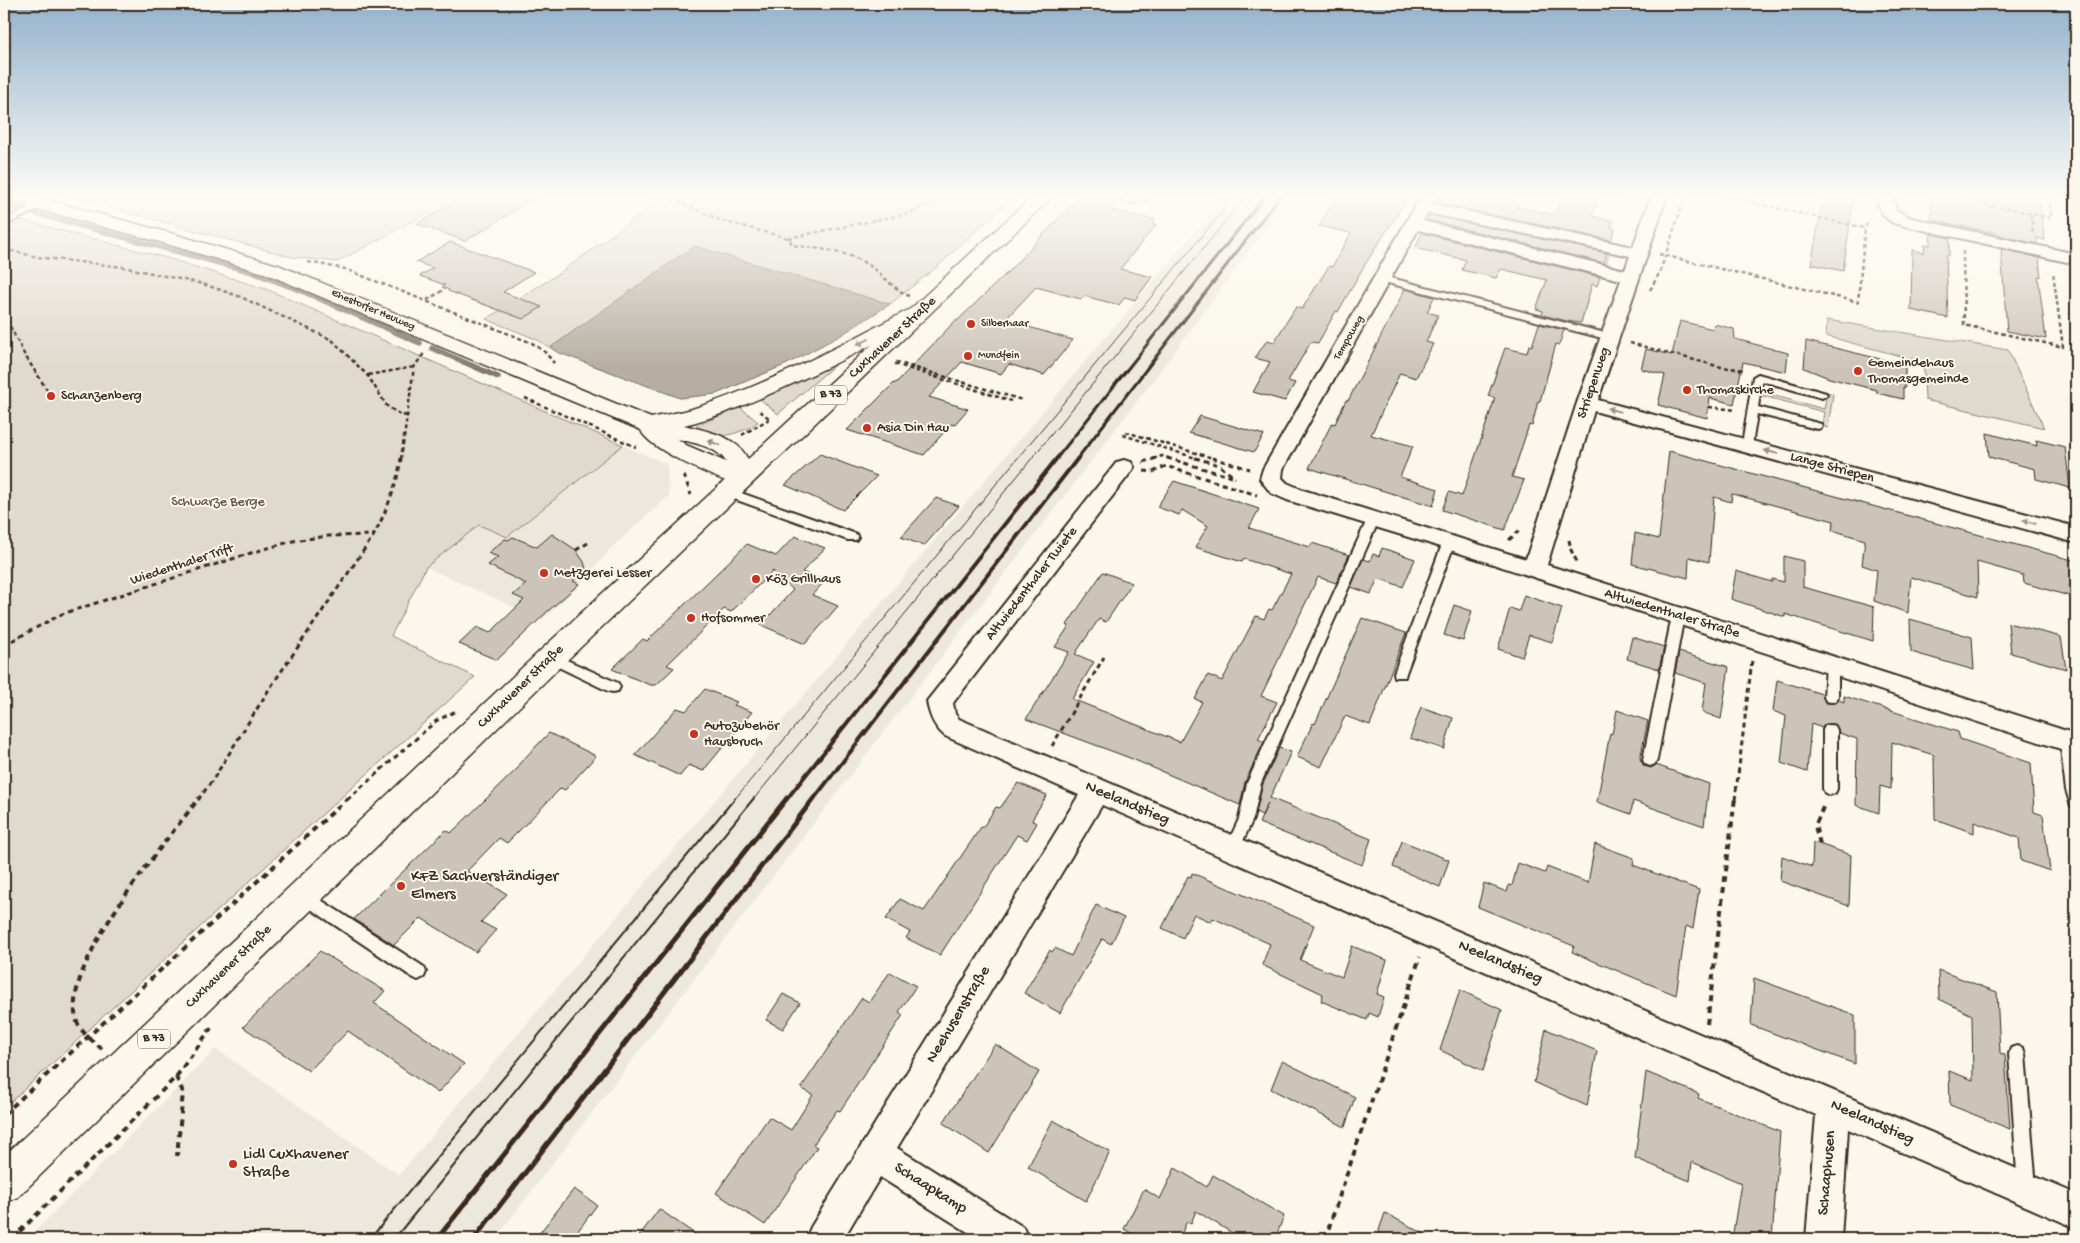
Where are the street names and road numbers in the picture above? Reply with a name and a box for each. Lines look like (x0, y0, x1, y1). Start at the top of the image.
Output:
street label: Ehestorfer Heuweg (329, 286, 417, 333)
street label: Cuxhavener Straße (846, 293, 941, 383)
street label: Tempoweg (1331, 314, 1367, 363)
street label: Striepenweg (1574, 345, 1614, 421)
road number: B 73 (815, 386, 847, 404)
street label: Lange Striepen (1788, 449, 1876, 487)
street label: Altwiedenthaler Twiete (982, 523, 1082, 644)
street label: Wiedenthaler Trift (128, 540, 237, 590)
street label: Altwiedenthaler Straße (1602, 585, 1742, 643)
street label: Cuxhavener Straße (474, 641, 568, 732)
street label: Neelandstieg (1082, 778, 1172, 830)
street label: Cuxhavener Straße (182, 921, 276, 1012)
street label: Neelandstieg (1455, 937, 1545, 989)
street label: Neehusenstraße (923, 962, 996, 1067)
road number: B 73 (138, 1030, 170, 1048)
street label: Neelandstieg (1827, 1096, 1917, 1150)
street label: Schaaphusen (1815, 1129, 1841, 1216)
street label: Schaapkamp (890, 1159, 970, 1219)

